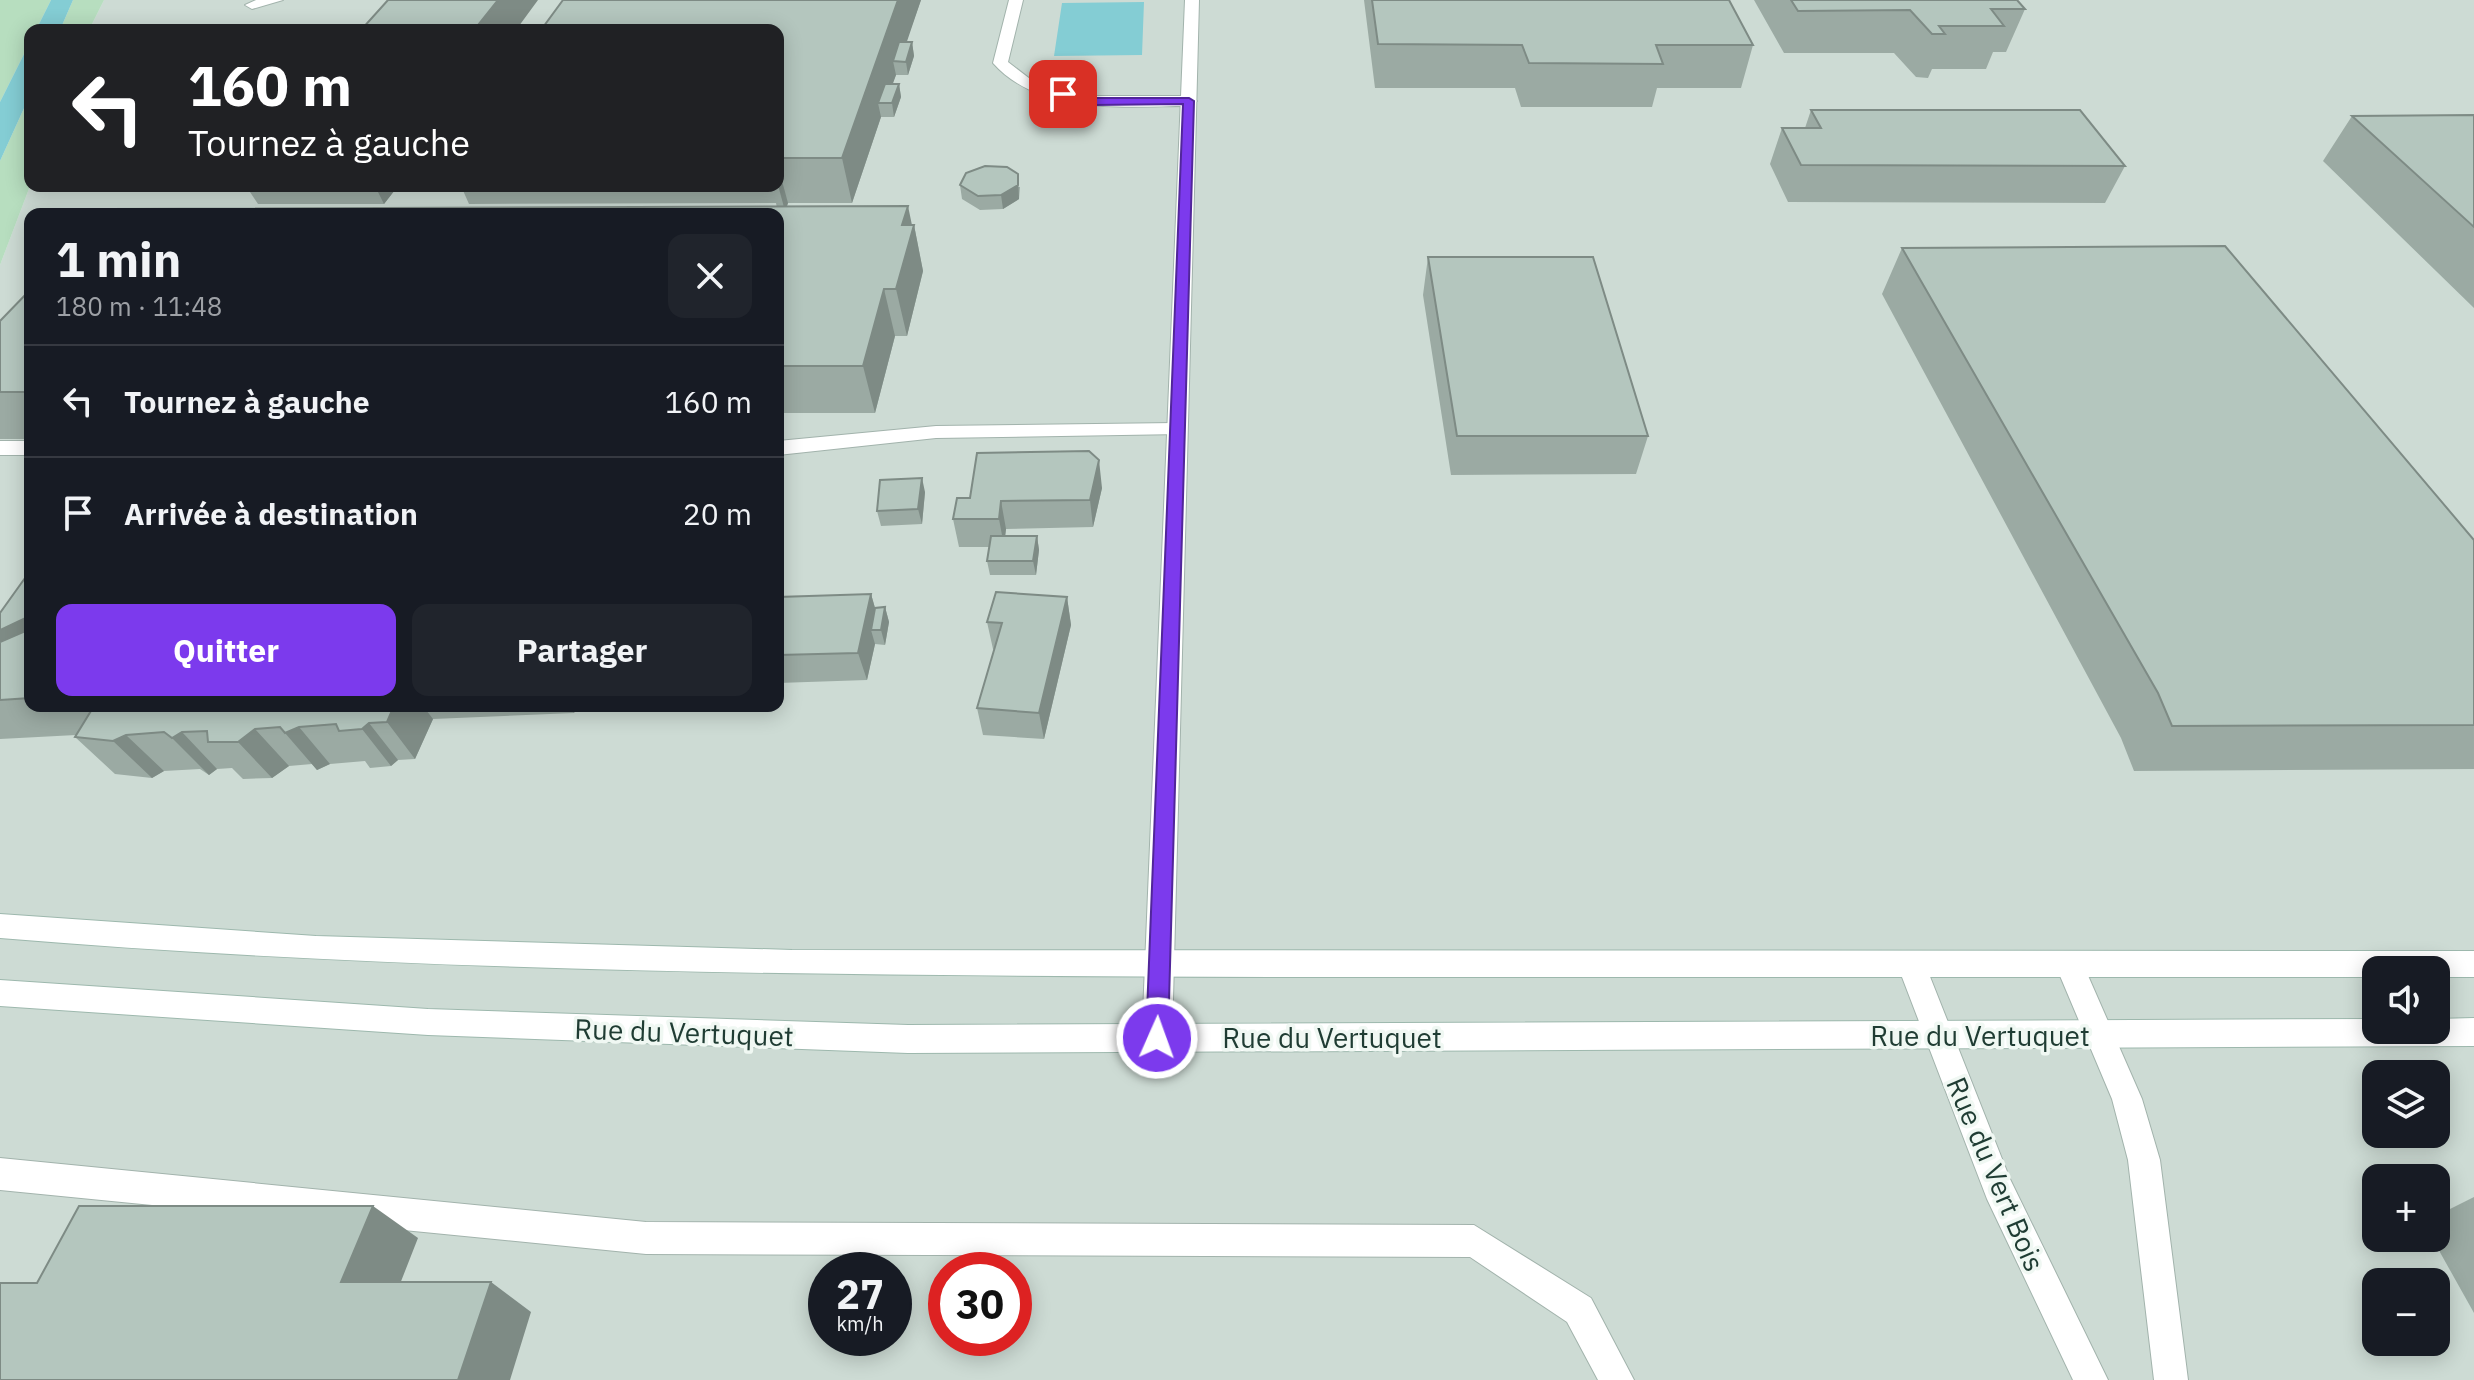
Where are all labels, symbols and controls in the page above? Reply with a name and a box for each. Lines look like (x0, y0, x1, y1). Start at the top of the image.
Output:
text: 160 m (188, 49, 352, 121)
icon: left (56, 56, 160, 160)
pin (1029, 60, 1097, 128)
icon: arrive (1041, 72, 1085, 116)
text: Tournez à gauche (188, 119, 470, 166)
text: 1 min (56, 228, 181, 290)
button: close (668, 234, 752, 318)
text: 180 m · 11:48 (56, 289, 222, 323)
icon: left (56, 379, 100, 423)
text: Tournez à gauche (124, 382, 370, 421)
text: 160 m (665, 382, 752, 421)
icon: arrive (56, 491, 100, 535)
text: Arrivée à destination (124, 494, 418, 533)
text: 20 m (683, 494, 752, 533)
button: Quitter (56, 604, 396, 696)
button: Partager (412, 604, 752, 696)
map controls (2362, 956, 2450, 1356)
button: sound (2362, 956, 2450, 1044)
position arrow (1115, 996, 1199, 1080)
street label: Rue du Vertuquet (574, 1010, 794, 1054)
street label: Rue du Vertuquet (1870, 1017, 2090, 1054)
street label: Rue du Vertuquet (1222, 1019, 1442, 1056)
button: layers (2362, 1060, 2450, 1148)
street label: Rue du Vert Bois (1938, 1071, 2054, 1277)
button: + (2362, 1164, 2450, 1252)
speed limit sign: 30 (928, 1252, 1032, 1356)
text: 27 (836, 1268, 884, 1320)
button: − (2362, 1268, 2450, 1356)
text: km/h (836, 1310, 884, 1337)

